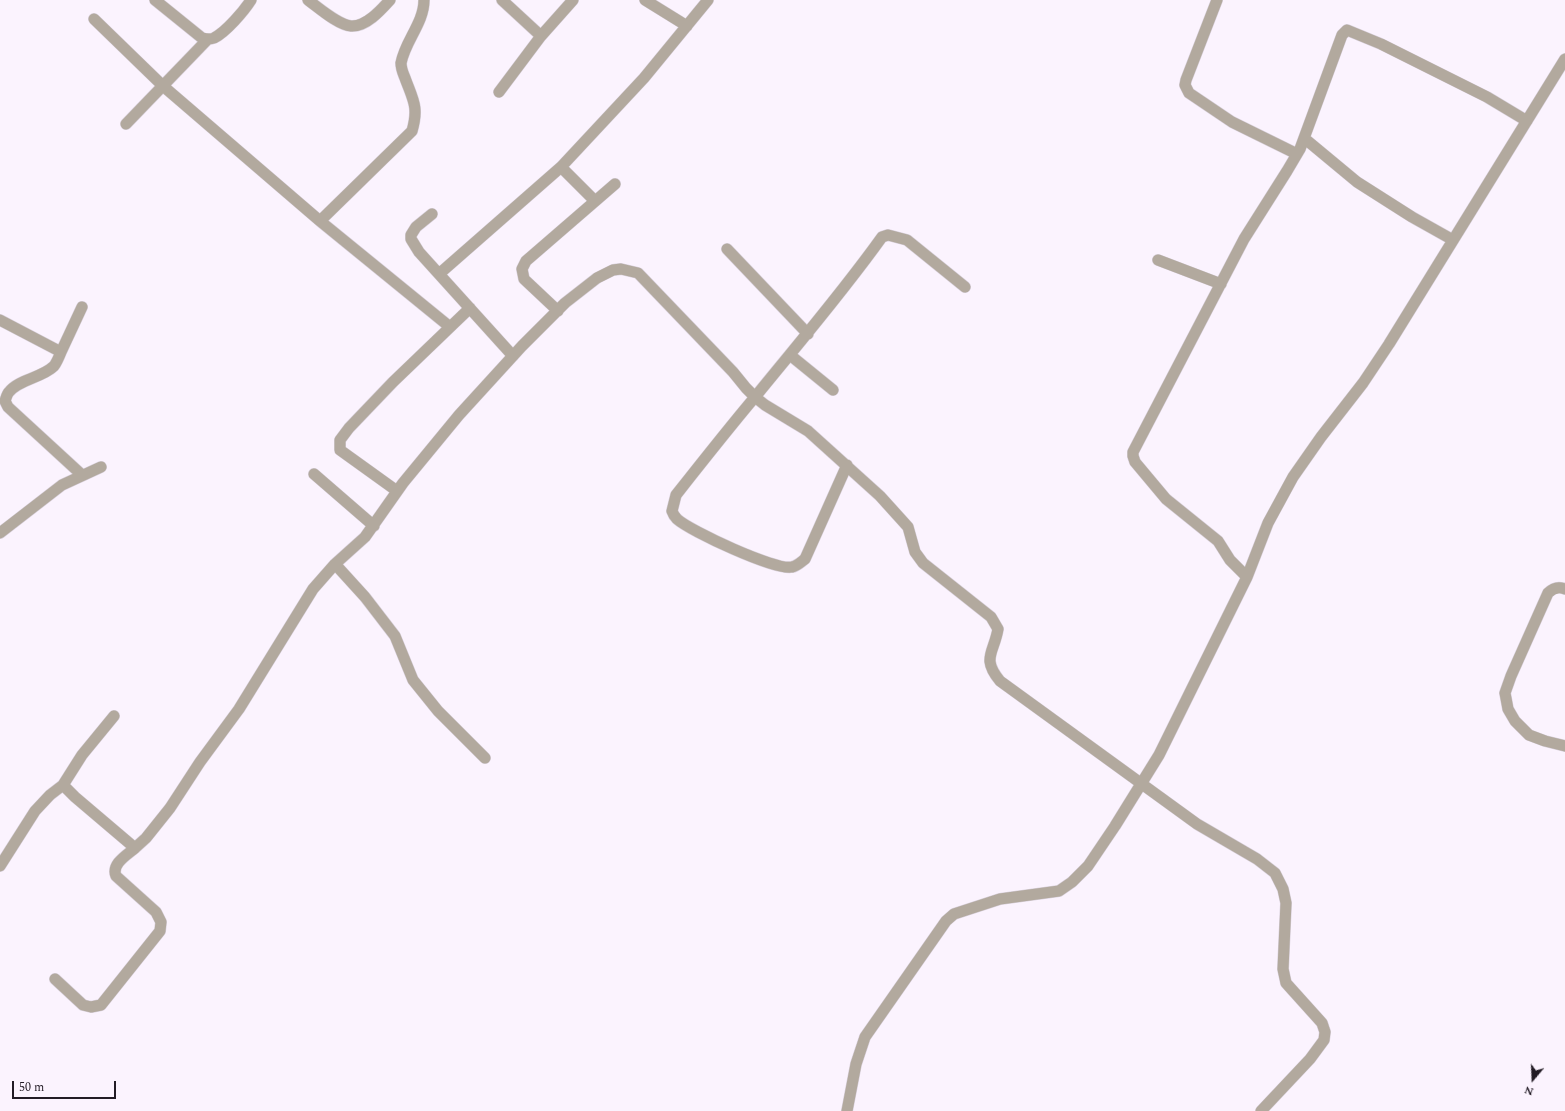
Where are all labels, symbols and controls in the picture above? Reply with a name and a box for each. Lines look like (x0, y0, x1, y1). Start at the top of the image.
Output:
north arrow (1513, 1059, 1553, 1099)
scale bar (14, 1073, 118, 1099)
text: 50 m (19, 1078, 44, 1097)
text: N (1522, 1081, 1536, 1100)

